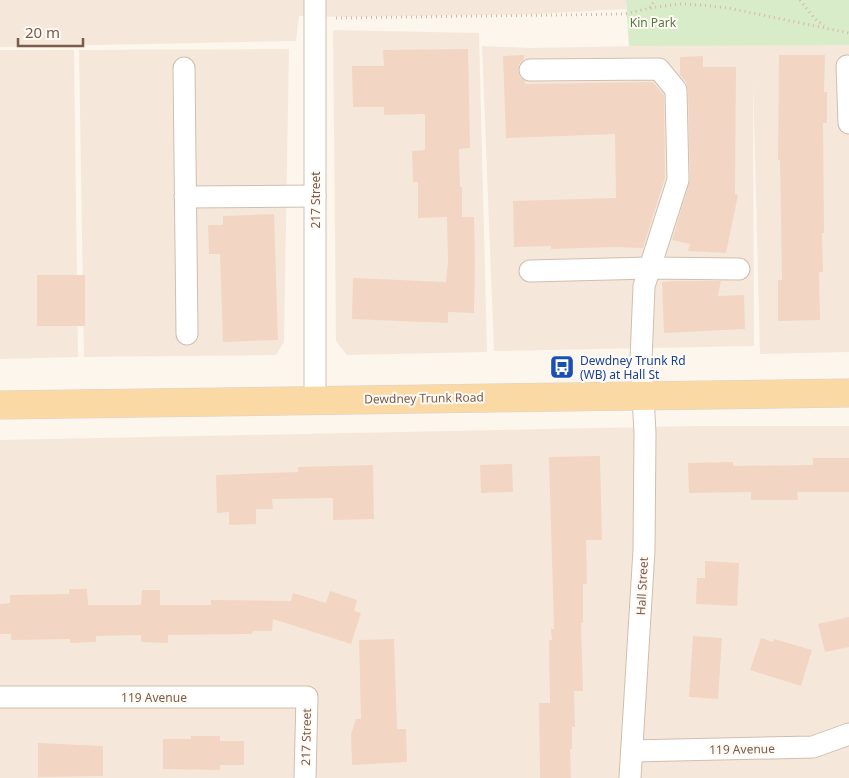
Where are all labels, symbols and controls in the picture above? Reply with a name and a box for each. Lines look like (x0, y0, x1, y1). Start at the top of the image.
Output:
park label: Kin Park (630, 14, 677, 31)
scale bar (18, 15, 82, 47)
text: 20 m (25, 22, 60, 42)
street label: 217 Street (307, 171, 324, 229)
place label: Dewdney Trunk Rd (WB) at Hall St (580, 352, 686, 383)
bus stop icon: Dewdney Trunk Rd (WB) at Hall St (549, 354, 575, 380)
street label: Dewdney Trunk Road (364, 388, 484, 408)
street label: Hall Street (632, 556, 652, 616)
street label: 119 Avenue (121, 689, 187, 706)
street label: 217 Street (297, 708, 315, 766)
street label: 119 Avenue (709, 740, 775, 758)

